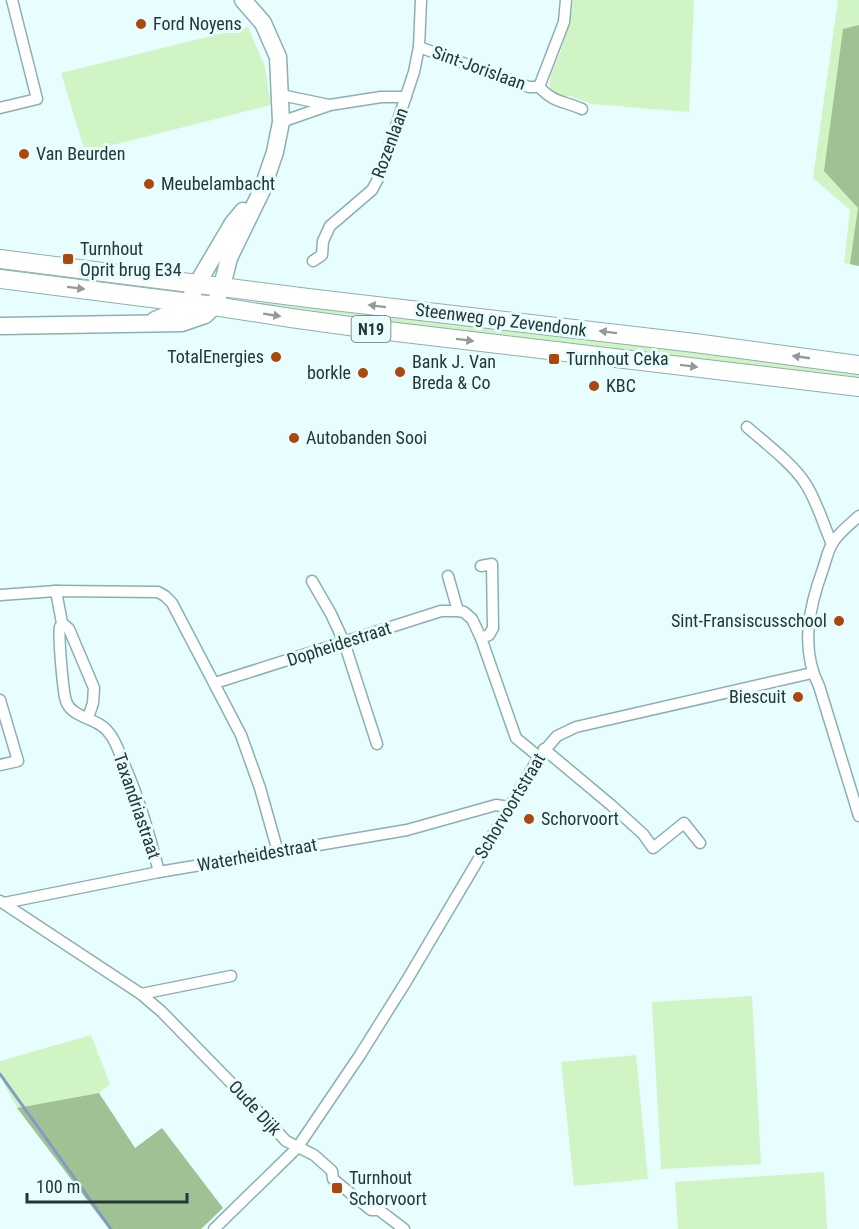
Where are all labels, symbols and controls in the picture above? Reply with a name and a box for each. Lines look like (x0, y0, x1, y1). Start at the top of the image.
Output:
place label: Ford Noyens (153, 13, 242, 34)
marker: Ford Noyens (134, 17, 148, 31)
street label: Sint-Jorislaan (430, 41, 529, 94)
street label: Rozenlaan (367, 105, 412, 181)
place label: Van Beurden (36, 143, 126, 164)
marker: Van Beurden (17, 147, 31, 161)
place label: Meubelambacht (161, 173, 275, 194)
marker: Meubelambacht (142, 177, 156, 191)
place label: Turnhout Oprit brug E34 (80, 238, 182, 280)
marker: Turnhout Oprit brug E34 (61, 252, 75, 266)
one-way arrow (66, 284, 85, 293)
street label: Steenweg op Zevendonk (414, 299, 588, 340)
one-way arrow (367, 301, 386, 310)
one-way arrow (263, 311, 282, 320)
road number: N19 (352, 316, 391, 342)
one-way arrow (598, 327, 617, 337)
one-way arrow (456, 336, 475, 345)
place label: TotalEnergies (167, 346, 264, 367)
place label: Turnhout Ceka (566, 348, 669, 369)
marker: TotalEnergies (269, 350, 283, 364)
place label: Bank J. Van Breda & Co (412, 351, 496, 393)
marker: Turnhout Ceka (547, 352, 561, 366)
one-way arrow (791, 352, 810, 362)
one-way arrow (679, 361, 698, 371)
place label: borkle (307, 362, 351, 383)
marker: Bank J. Van Breda & Co (393, 365, 407, 379)
marker: borkle (356, 366, 370, 380)
place label: KBC (606, 375, 636, 396)
marker: KBC (587, 379, 601, 393)
place label: Autobanden Sooi (306, 427, 427, 448)
marker: Autobanden Sooi (287, 431, 301, 445)
place label: Sint-Fransiscusschool (671, 610, 827, 631)
marker: Sint-Fransiscusschool (832, 614, 846, 628)
street label: Dopheidestraat (284, 617, 393, 670)
place label: Biescuit (729, 686, 786, 707)
marker: Biescuit (791, 690, 805, 704)
street label: Schorvoortstraat (470, 749, 549, 862)
street label: Taxandriastraat (110, 750, 165, 862)
place label: Schorvoort (541, 808, 619, 829)
marker: Schorvoort (522, 812, 536, 826)
street label: Waterheidestraat (195, 834, 318, 875)
street label: Oude Dijk (225, 1076, 286, 1140)
scale bar (27, 1166, 188, 1204)
place label: Turnhout Schorvoort (349, 1167, 427, 1209)
text: 100 m (36, 1176, 80, 1197)
marker: Turnhout Schorvoort (330, 1181, 344, 1195)

